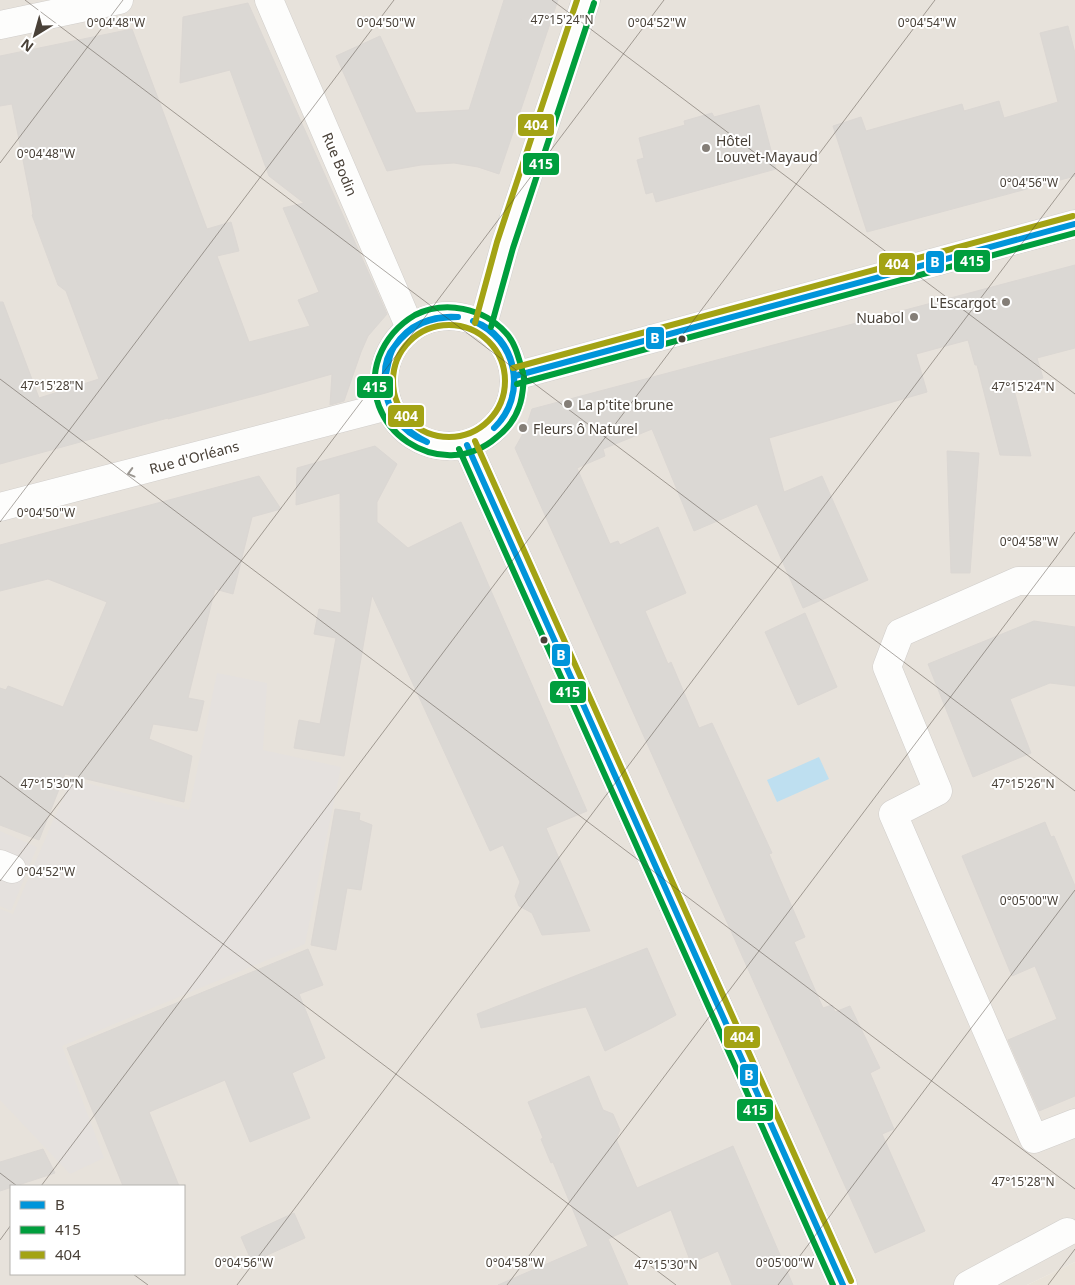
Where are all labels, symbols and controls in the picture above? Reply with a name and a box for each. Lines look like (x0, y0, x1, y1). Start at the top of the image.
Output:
north arrow (10, 10, 60, 60)
text: 47°15'24"N (530, 11, 594, 28)
text: 0°04'48"W (87, 14, 145, 31)
text: 0°04'50"W (357, 14, 415, 31)
text: 0°04'52"W (628, 14, 686, 31)
text: 0°04'54"W (898, 14, 956, 31)
text: N (17, 35, 37, 57)
line badge: 404 (517, 113, 555, 137)
text: 404 (524, 115, 548, 134)
street label: Rue Bodin (318, 129, 362, 199)
place label: Hôtel Louvet-Mayaud (716, 131, 818, 166)
marker: Hôtel Louvet-Mayaud (700, 142, 712, 154)
text: 0°04'48"W (17, 145, 75, 162)
line badge: 415 (522, 152, 560, 176)
text: 415 (529, 154, 553, 173)
text: 0°04'56"W (1000, 174, 1058, 191)
line badge: 415 (953, 249, 991, 273)
line badge: B (925, 250, 945, 274)
text: 415 (960, 251, 984, 270)
line badge: 404 (878, 252, 916, 276)
text: B (930, 252, 940, 271)
text: 404 (885, 254, 909, 273)
place label: L'Escargot (930, 293, 996, 312)
marker: L'Escargot (1000, 296, 1012, 308)
place label: Nuabol (856, 308, 904, 327)
marker: Nuabol (908, 311, 920, 323)
line badge: B (645, 326, 665, 350)
text: B (650, 328, 660, 347)
unlabelled marker (677, 334, 687, 344)
line badge: 415 (356, 375, 394, 399)
text: 47°15'28"N (20, 377, 84, 394)
text: 415 (363, 377, 387, 396)
text: 47°15'24"N (991, 378, 1055, 395)
place label: La p'tite brune (578, 395, 673, 414)
marker: La p'tite brune (562, 398, 574, 410)
line badge: 404 (387, 404, 425, 428)
text: 404 (394, 406, 418, 425)
place label: Fleurs ô Naturel (533, 419, 638, 438)
marker: Fleurs ô Naturel (517, 422, 529, 434)
street label: Rue d'Orléans (147, 436, 241, 478)
one-way arrow (126, 467, 135, 478)
text: 0°04'50"W (17, 504, 75, 521)
text: 0°04'58"W (1000, 533, 1058, 550)
unlabelled marker (539, 635, 549, 645)
line badge: B (551, 643, 571, 667)
text: B (556, 645, 566, 664)
line badge: 415 (549, 680, 587, 704)
text: 415 (556, 682, 580, 701)
text: 47°15'30"N (20, 775, 84, 792)
text: 47°15'26"N (991, 775, 1055, 792)
text: 0°04'52"W (17, 863, 75, 880)
text: 0°05'00"W (1000, 892, 1058, 909)
line badge: 404 (723, 1025, 761, 1049)
text: 404 (730, 1027, 754, 1046)
line badge: B (739, 1063, 759, 1087)
text: B (744, 1065, 754, 1084)
line badge: 415 (736, 1098, 774, 1122)
text: 415 (743, 1100, 767, 1119)
text: 47°15'28"N (991, 1173, 1055, 1190)
legend (10, 1185, 185, 1275)
text: B (55, 1194, 65, 1214)
text: 415 (55, 1219, 81, 1239)
text: 404 (55, 1244, 81, 1264)
text: 0°04'56"W (215, 1254, 273, 1271)
text: 0°04'58"W (486, 1254, 544, 1271)
text: 0°05'00"W (756, 1254, 814, 1271)
text: 47°15'30"N (634, 1256, 698, 1273)

